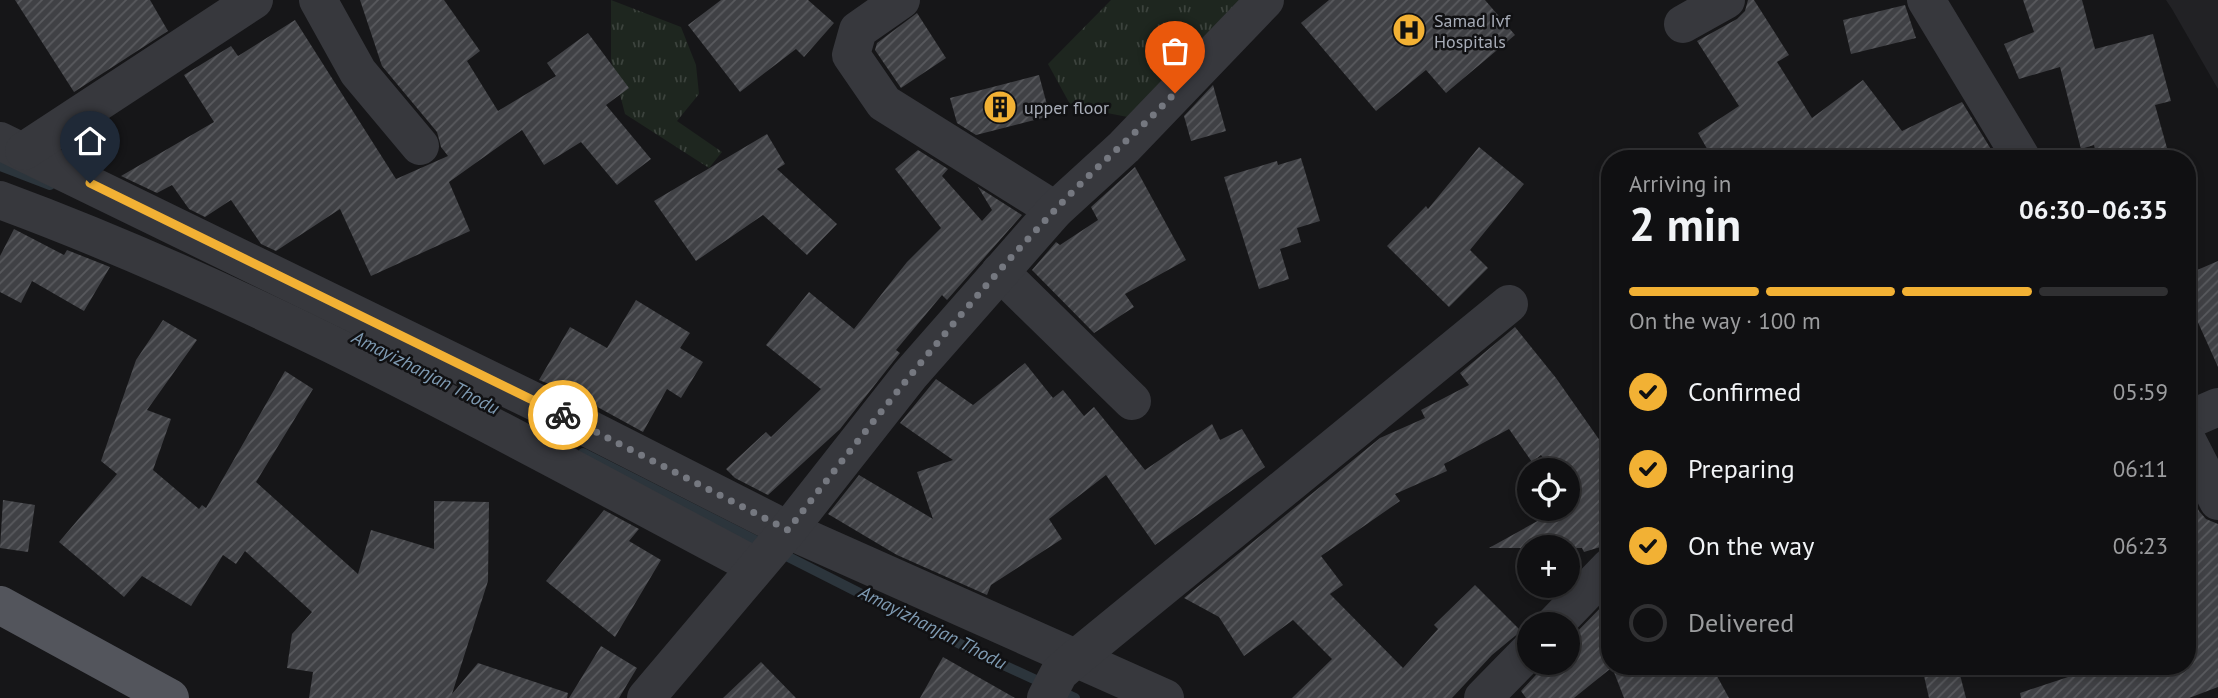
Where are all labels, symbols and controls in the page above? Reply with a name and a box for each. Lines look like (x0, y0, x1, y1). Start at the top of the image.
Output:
place label: Samad Ivf Hospitals (1434, 9, 1511, 53)
hospital icon: Samad Ivf Hospitals (1390, 11, 1428, 49)
pin (1145, 21, 1205, 93)
icon: bag (1156, 32, 1194, 70)
building icon: upper floor (981, 88, 1019, 126)
place label: upper floor (1024, 96, 1109, 119)
pin (60, 111, 120, 183)
icon: home (71, 122, 109, 160)
text: Arriving in (1629, 169, 1731, 198)
text: 06:30–06:35 (2019, 193, 2168, 226)
text: 2 min (1629, 194, 1741, 254)
text: On the way · 100 m (1629, 306, 1821, 335)
water label: Amayizhanjan Thodu (347, 324, 504, 420)
icon: check (1629, 373, 1667, 411)
text: Confirmed (1688, 375, 1801, 408)
text: 05:59 (2113, 377, 2168, 406)
courier (528, 380, 598, 450)
icon: bike (544, 396, 582, 434)
icon: check (1629, 450, 1667, 488)
text: Preparing (1688, 452, 1795, 485)
text: 06:11 (2113, 454, 2168, 483)
map controls (1517, 458, 1580, 675)
button: locate (1517, 458, 1580, 521)
icon: check (1629, 527, 1667, 565)
text: On the way (1688, 529, 1814, 562)
text: 06:23 (2113, 531, 2168, 560)
button: + (1517, 535, 1580, 598)
water label: Amayizhanjan Thodu (854, 579, 1011, 675)
text: Delivered (1688, 606, 1794, 639)
button: − (1517, 612, 1580, 675)

